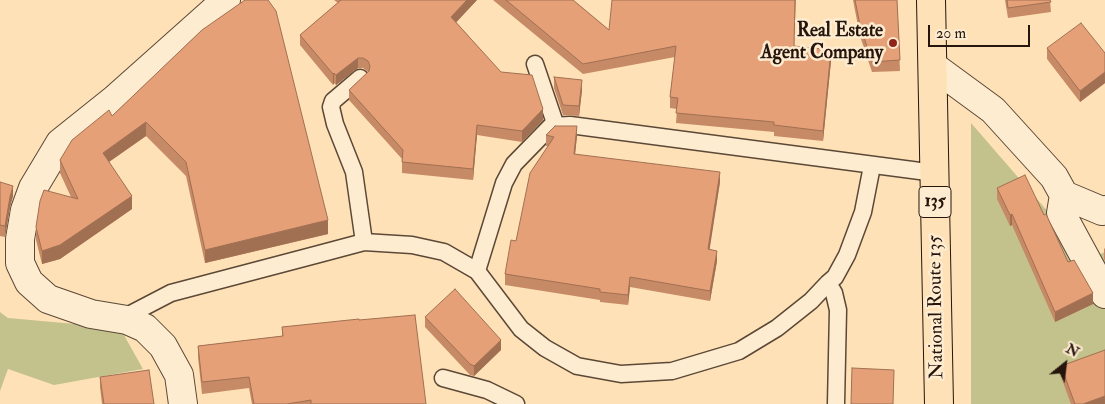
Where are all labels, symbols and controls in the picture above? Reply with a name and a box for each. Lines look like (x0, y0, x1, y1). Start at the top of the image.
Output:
scale bar (930, 15, 1032, 47)
place label: Real Estate Agent Company (761, 21, 883, 65)
text: 20 m (936, 24, 966, 43)
marker: Real Estate Agent Company (887, 37, 899, 49)
road number: 135 (919, 186, 951, 218)
street label: National Route 135 (924, 235, 950, 379)
north arrow (1040, 339, 1090, 389)
text: N (1063, 340, 1082, 361)

